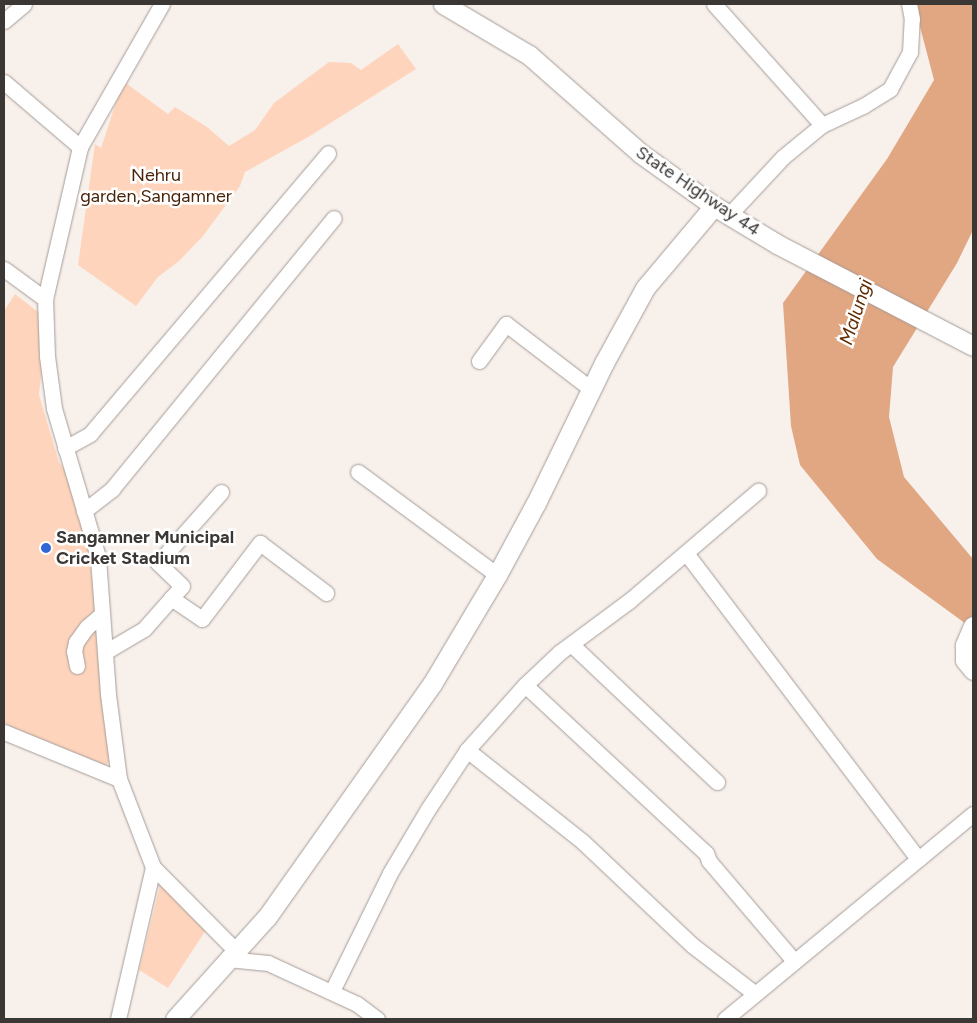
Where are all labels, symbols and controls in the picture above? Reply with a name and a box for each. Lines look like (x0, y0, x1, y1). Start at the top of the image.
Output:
street label: State Highway 44 (632, 141, 764, 241)
park label: Nehru garden,Sangamner (80, 165, 232, 208)
water label: Malungi (835, 276, 877, 348)
place label: Sangamner Municipal Cricket Stadium (56, 527, 234, 570)
marker: Sangamner Municipal Cricket Stadium (40, 542, 52, 554)

